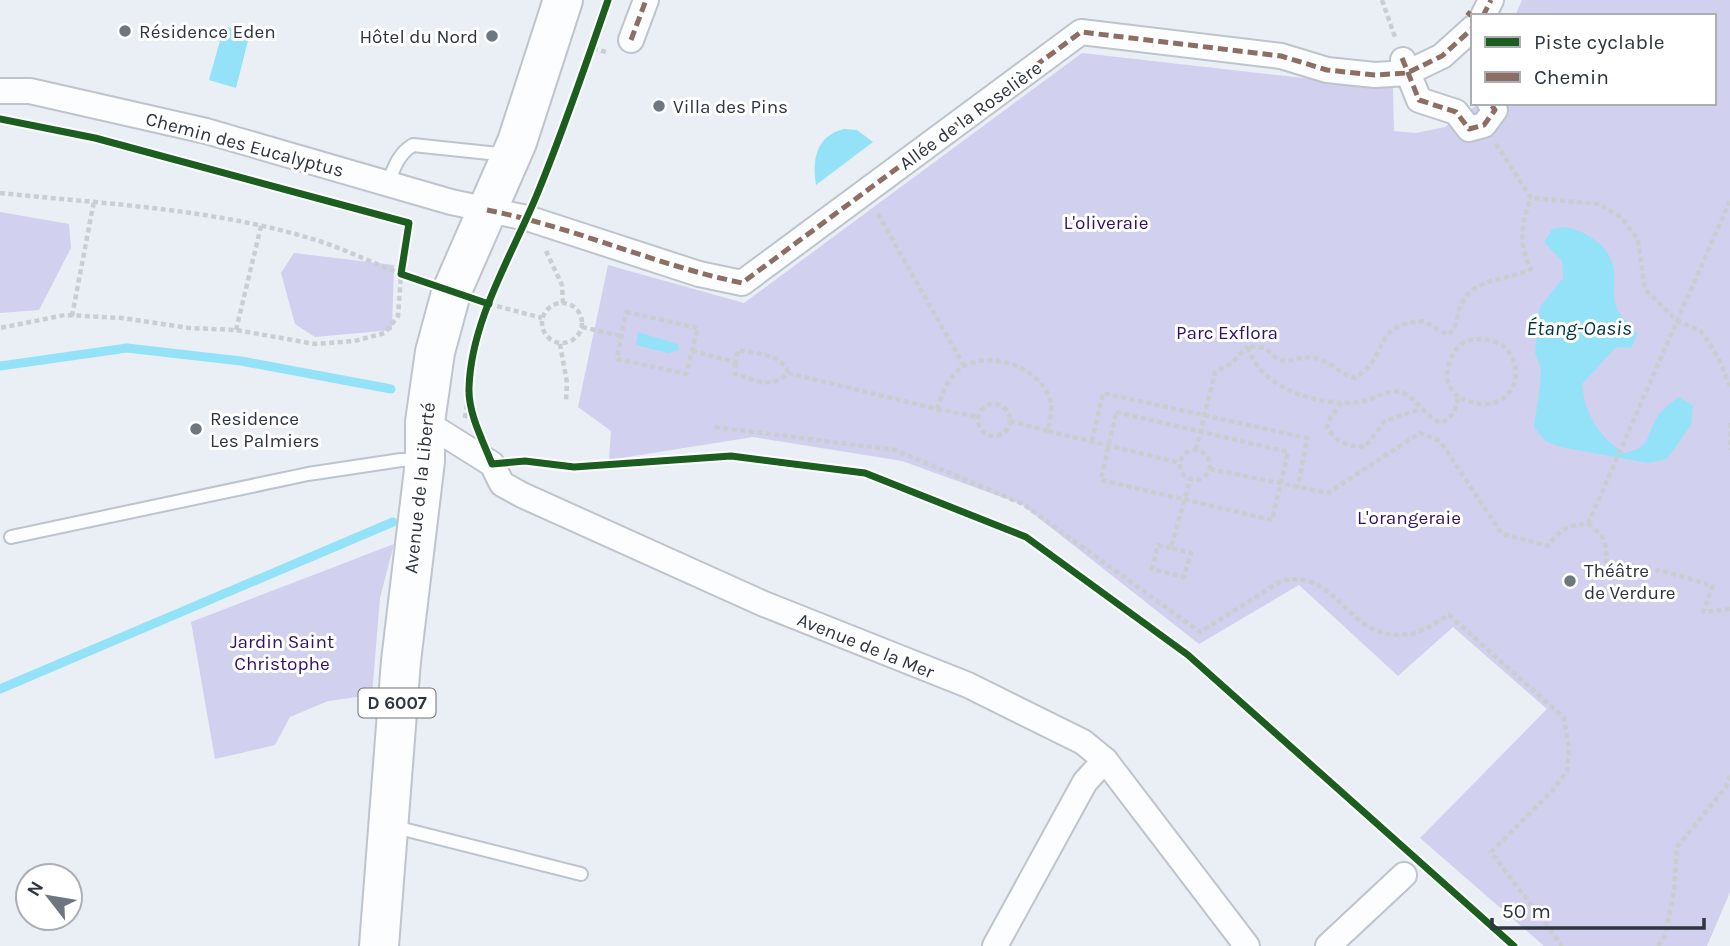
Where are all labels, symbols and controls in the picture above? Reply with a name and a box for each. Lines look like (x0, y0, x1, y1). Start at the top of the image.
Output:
legend (1471, 14, 1716, 105)
place label: Résidence Eden (139, 21, 276, 43)
marker: Résidence Eden (117, 23, 133, 39)
place label: Hôtel du Nord (359, 26, 478, 48)
marker: Hôtel du Nord (484, 28, 500, 44)
text: Piste cyclable (1534, 30, 1665, 54)
street label: Allée de la Roselière (895, 57, 1046, 175)
text: Chemin (1534, 65, 1609, 89)
place label: Villa des Pins (673, 96, 788, 118)
marker: Villa des Pins (651, 98, 667, 114)
street label: Chemin des Eucalyptus (143, 108, 346, 182)
park label: L'oliveraie (1064, 212, 1148, 234)
water label: Étang-Oasis (1526, 316, 1632, 340)
park label: Parc Exflora (1176, 322, 1278, 344)
street label: Avenue de la Liberté (400, 401, 440, 575)
place label: Residence Les Palmiers (210, 408, 319, 452)
marker: Residence Les Palmiers (188, 421, 204, 437)
park label: L'orangeraie (1357, 507, 1461, 529)
place label: Théâtre de Verdure (1584, 560, 1676, 604)
marker: Théâtre de Verdure (1562, 573, 1578, 589)
street label: Avenue de la Mer (794, 608, 937, 683)
park label: Jardin Saint Christophe (230, 631, 334, 675)
road number: D 6007 (358, 688, 436, 718)
north arrow (14, 862, 84, 932)
text: N (22, 877, 48, 900)
scale bar (1492, 886, 1704, 930)
text: 50 m (1502, 899, 1551, 923)

